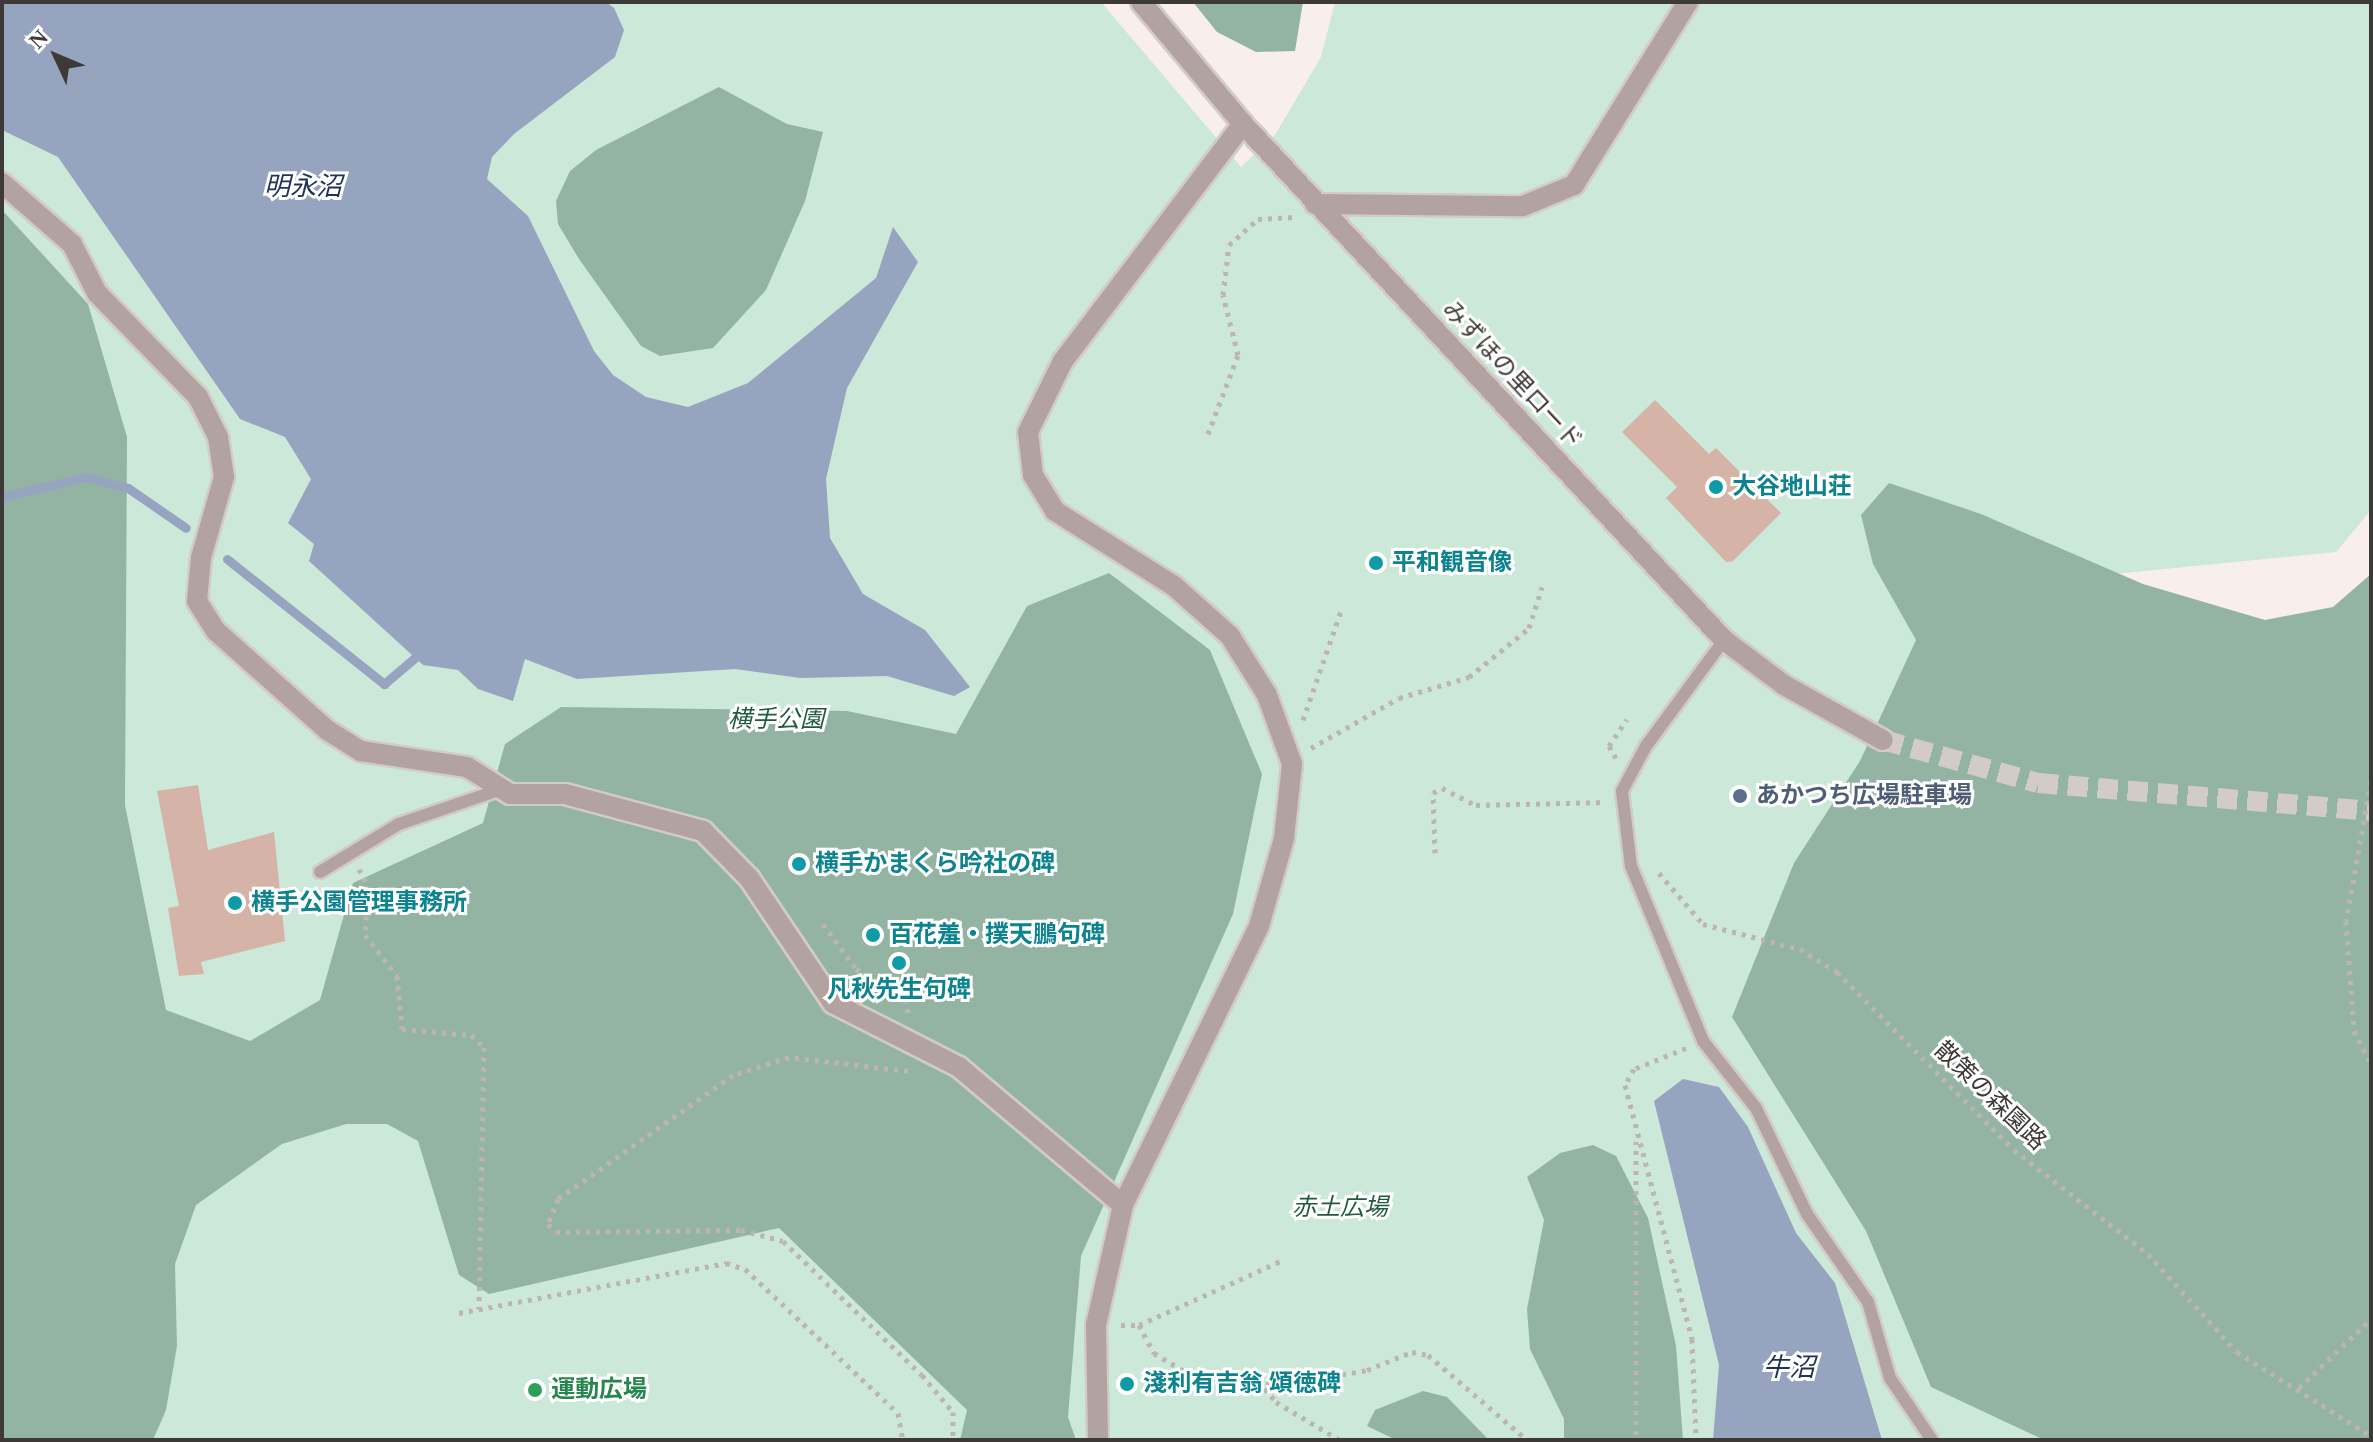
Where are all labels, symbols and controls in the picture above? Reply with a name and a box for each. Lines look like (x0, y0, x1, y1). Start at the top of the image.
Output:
north arrow (16, 16, 96, 96)
text: N (24, 25, 53, 53)
water label: 明永沼 (264, 171, 342, 203)
street label: みずほの里ロード (1436, 295, 1588, 455)
place label: 大谷地山荘 (1732, 473, 1852, 501)
marker: 大谷地山荘 (1707, 478, 1725, 496)
place label: 平和観音像 (1392, 549, 1512, 577)
marker: 平和観音像 (1367, 554, 1385, 572)
park label: 横手公園 (728, 706, 824, 734)
place label: あかつち広場駐車場 (1756, 782, 1972, 810)
marker: あかつち広場駐車場 (1731, 787, 1749, 805)
place label: 横手かまくら吟社の碑 (815, 850, 1055, 878)
marker: 横手かまくら吟社の碑 (790, 855, 808, 873)
place label: 横手公園管理事務所 (251, 889, 467, 917)
marker: 横手公園管理事務所 (226, 894, 244, 912)
place label: 百花羞・撲天鵬句碑 (889, 921, 1105, 949)
marker: 百花羞・撲天鵬句碑 (864, 926, 882, 944)
marker: 凡秋先生句碑 (890, 954, 908, 972)
place label: 凡秋先生句碑 (827, 976, 971, 1004)
street label: 散策の森園路 (1928, 1036, 2052, 1156)
park label: 赤土広場 (1292, 1194, 1388, 1222)
water label: 牛沼 (1763, 1352, 1815, 1384)
place label: 淺利有吉翁 頌徳碑 (1143, 1370, 1341, 1398)
marker: 淺利有吉翁 頌徳碑 (1118, 1375, 1136, 1393)
place label: 運動広場 (551, 1376, 647, 1404)
marker: 運動広場 (526, 1381, 544, 1399)

